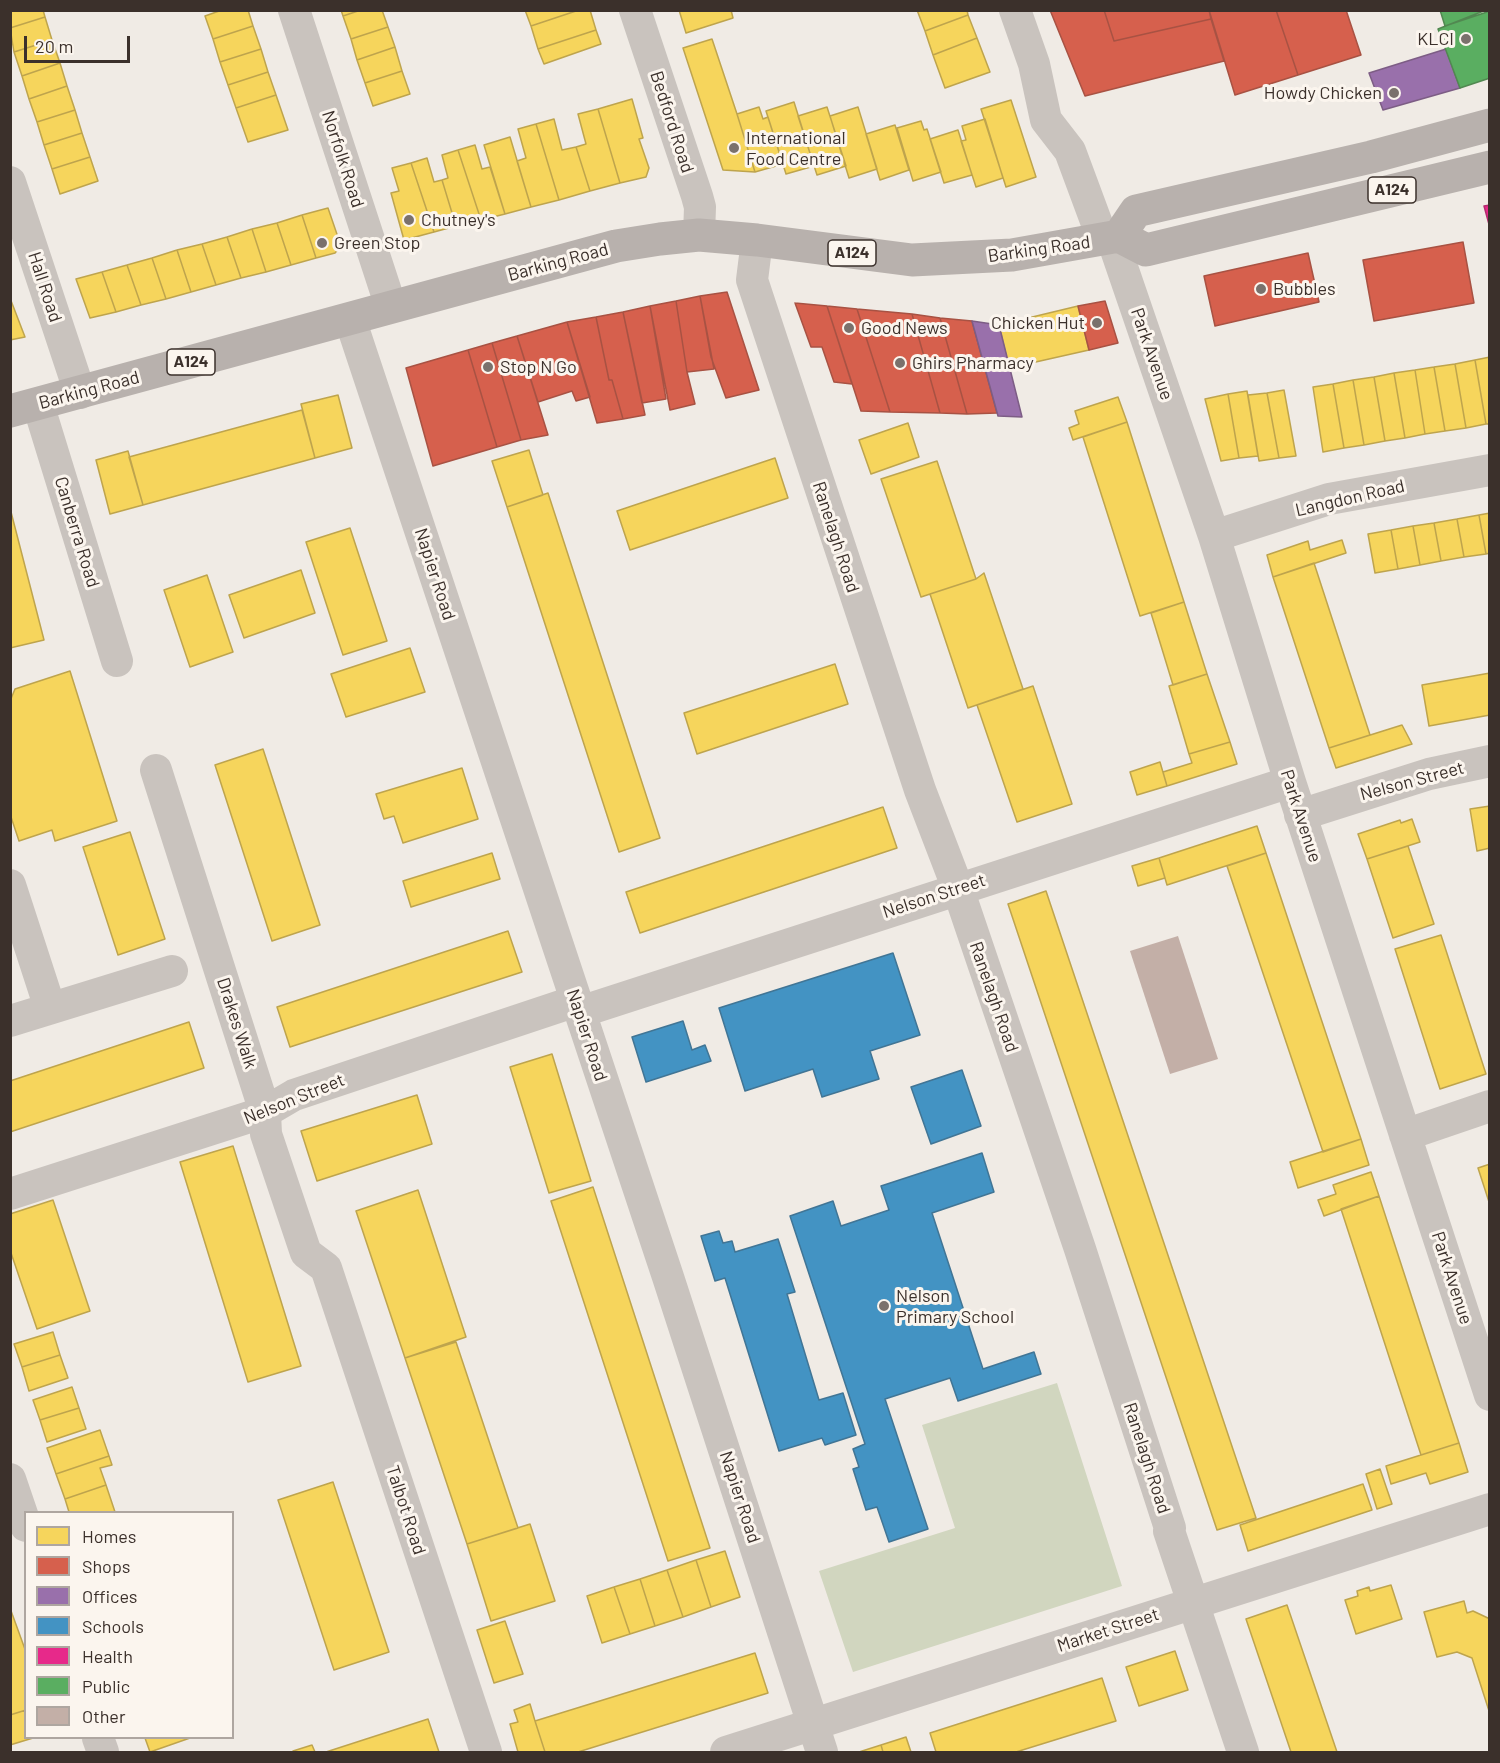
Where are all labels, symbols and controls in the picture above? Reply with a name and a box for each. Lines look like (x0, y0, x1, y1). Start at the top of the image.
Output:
scale bar (27, 24, 134, 62)
place label: KLCI (1417, 28, 1454, 50)
marker: KLCI (1459, 32, 1473, 46)
text: 20 m (35, 35, 73, 57)
street label: Bedford Road (645, 68, 699, 176)
place label: Howdy Chicken (1264, 82, 1382, 104)
marker: Howdy Chicken (1387, 86, 1401, 100)
street label: Norfolk Road (317, 108, 369, 210)
place label: International Food Centre (746, 127, 846, 170)
marker: International Food Centre (727, 141, 741, 155)
road number: A124 (1368, 177, 1416, 203)
place label: Chutney's (421, 209, 496, 231)
marker: Chutney's (402, 213, 416, 227)
street label: Barking Road (986, 231, 1092, 267)
place label: Green Stop (334, 232, 421, 254)
marker: Green Stop (315, 236, 329, 250)
street label: Barking Road (505, 238, 611, 286)
road number: A124 (828, 240, 876, 266)
street label: Hall Road (24, 249, 66, 325)
place label: Bubbles (1273, 278, 1336, 300)
marker: Bubbles (1254, 282, 1268, 296)
street label: Park Avenue (1126, 305, 1178, 403)
place label: Chicken Hut (991, 312, 1085, 334)
marker: Chicken Hut (1090, 316, 1104, 330)
place label: Good News (861, 317, 948, 339)
marker: Good News (842, 321, 856, 335)
road number: A124 (167, 349, 215, 375)
place label: Ghirs Pharmacy (912, 352, 1034, 374)
place label: Stop N Go (500, 356, 577, 378)
marker: Ghirs Pharmacy (893, 356, 907, 370)
marker: Stop N Go (481, 360, 495, 374)
street label: Barking Road (36, 366, 142, 414)
street label: Canberra Road (50, 474, 104, 590)
street label: Langdon Road (1293, 475, 1407, 521)
street label: Ranelagh Road (808, 479, 864, 595)
street label: Napier Road (410, 525, 460, 623)
street label: Nelson Street (1358, 757, 1466, 805)
street label: Park Avenue (1276, 767, 1326, 865)
street label: Nelson Street (880, 869, 988, 923)
street label: Ranelagh Road (965, 939, 1023, 1055)
street label: Drakes Walk (212, 975, 262, 1071)
street label: Napier Road (562, 986, 612, 1084)
street label: Nelson Street (240, 1069, 348, 1129)
street label: Park Avenue (1427, 1229, 1477, 1327)
place label: Nelson Primary School (896, 1285, 1014, 1328)
marker: Nelson Primary School (877, 1299, 891, 1313)
street label: Ranelagh Road (1119, 1400, 1175, 1516)
street label: Napier Road (715, 1448, 765, 1546)
street label: Talbot Road (381, 1463, 431, 1557)
legend (24, 1511, 234, 1739)
text: Homes (82, 1525, 136, 1547)
text: Shops (82, 1555, 131, 1577)
text: Offices (82, 1585, 138, 1607)
street label: Market Street (1054, 1603, 1162, 1657)
text: Schools (82, 1615, 144, 1637)
text: Health (82, 1645, 133, 1667)
text: Public (82, 1675, 130, 1697)
text: Other (82, 1705, 125, 1727)

